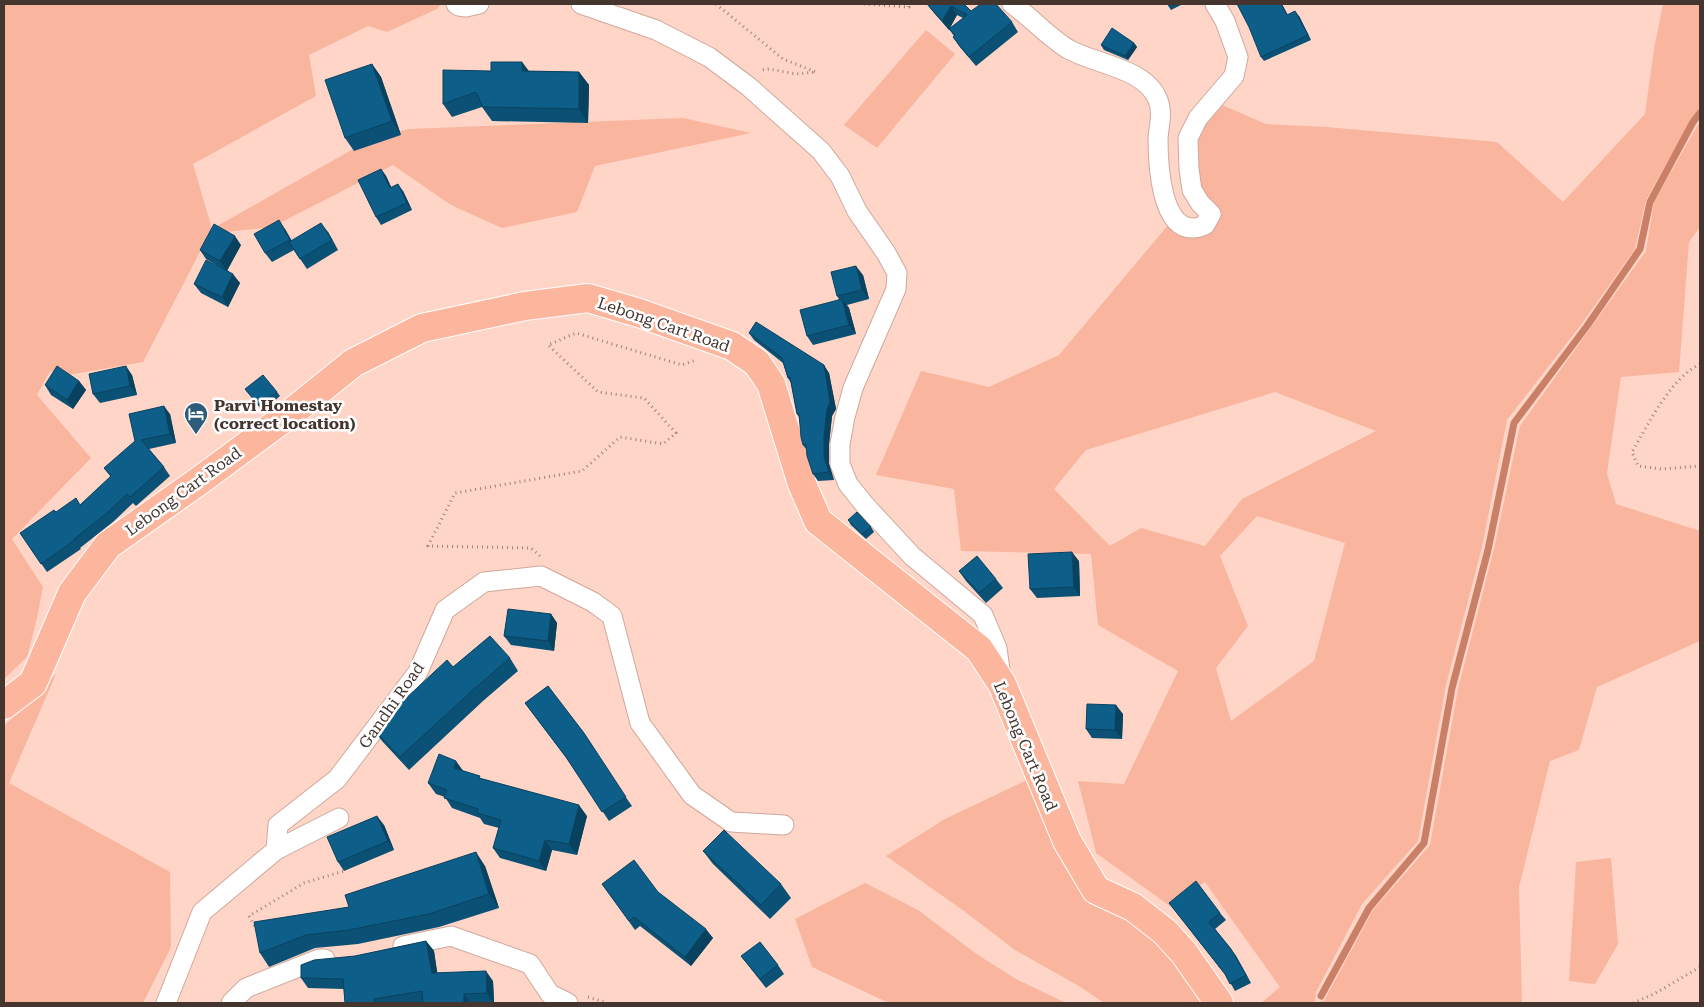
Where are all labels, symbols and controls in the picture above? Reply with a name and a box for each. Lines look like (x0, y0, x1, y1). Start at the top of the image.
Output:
street label: Lebong Cart Road (595, 293, 732, 356)
place label: Parvi Homestay (correct location) (214, 396, 356, 433)
hotel icon: Parvi Homestay (correct location) (183, 401, 209, 435)
street label: Lebong Cart Road (122, 443, 245, 540)
street label: Gandhi Road (355, 659, 428, 752)
street label: Lebong Cart Road (990, 679, 1061, 814)

